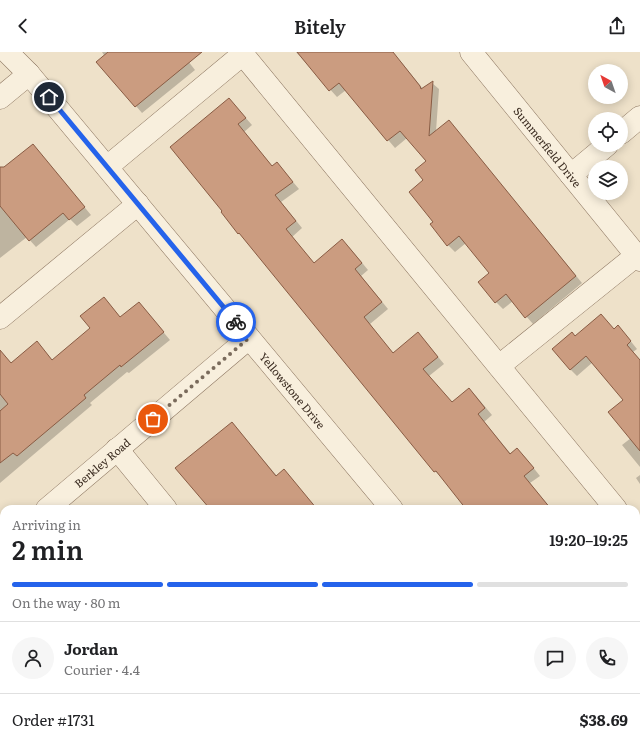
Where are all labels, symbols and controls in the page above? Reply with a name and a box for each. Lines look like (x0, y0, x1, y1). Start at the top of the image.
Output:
text: Bitely (294, 13, 346, 40)
icon: back (12, 15, 34, 37)
icon: share (606, 15, 628, 37)
north arrow (588, 64, 628, 104)
map controls (588, 64, 628, 200)
pin (32, 80, 66, 114)
icon: home (38, 86, 60, 108)
street label: Summerfield Drive (510, 103, 586, 191)
button: locate (588, 112, 628, 152)
button: layers (588, 160, 628, 200)
courier (216, 302, 256, 342)
icon: bike (225, 311, 247, 333)
street label: Yellowstone Drive (256, 349, 330, 432)
pin (136, 402, 170, 436)
icon: bag (142, 408, 164, 430)
street label: Berkley Road (70, 434, 134, 491)
text: Arriving in (12, 515, 81, 534)
text: 19:20–19:25 (549, 528, 628, 551)
text: 2 min (12, 529, 83, 568)
text: On the way · 80 m (12, 593, 120, 612)
button: person (12, 637, 54, 679)
text: Jordan (64, 637, 118, 660)
button: chat (534, 637, 576, 679)
button: phone (586, 637, 628, 679)
text: Courier · 4.4 (64, 660, 140, 679)
text: Order #1731 (12, 708, 95, 731)
text: $38.69 (580, 708, 628, 731)

